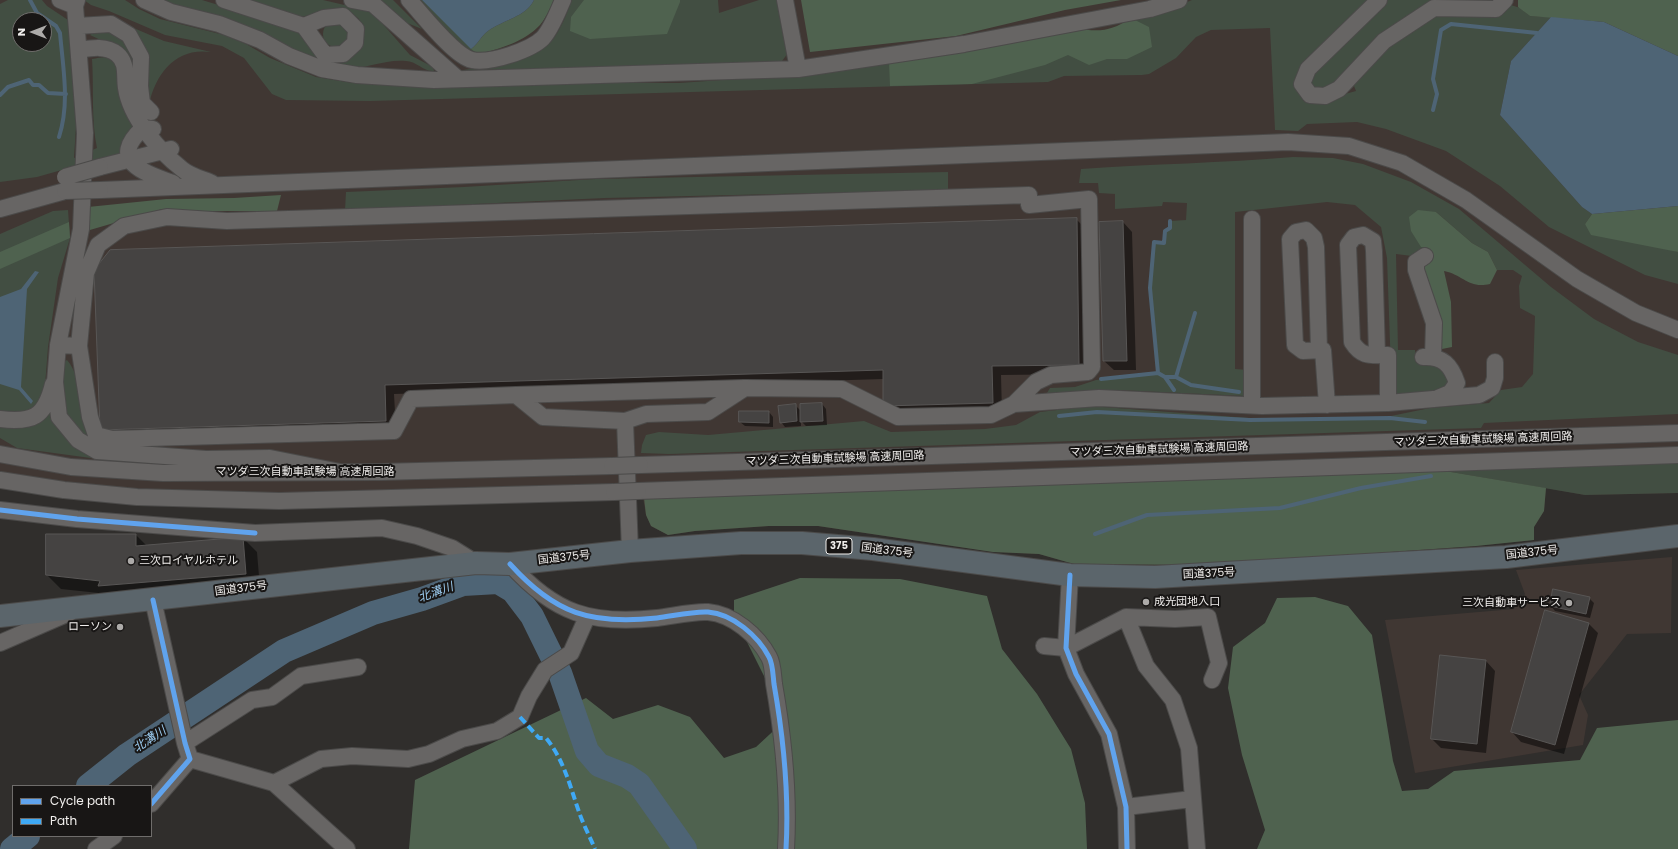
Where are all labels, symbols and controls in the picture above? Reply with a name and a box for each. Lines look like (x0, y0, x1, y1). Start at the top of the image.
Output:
north arrow (12, 12, 52, 52)
text: N (13, 28, 29, 36)
street label: マツダ三次自動車試験場 高速周回路 (1393, 430, 1573, 450)
street label: マツダ三次自動車試験場 高速周回路 (1069, 440, 1249, 460)
street label: マツダ三次自動車試験場 高速周回路 (745, 449, 925, 469)
street label: マツダ三次自動車試験場 高速周回路 (216, 465, 394, 479)
road number: 375 (826, 538, 852, 554)
street label: 国道375号 (860, 541, 914, 561)
street label: 国道375号 (1505, 544, 1559, 562)
street label: 国道375号 (537, 549, 591, 567)
place label: 三次ロイヤルホテル (139, 554, 238, 568)
marker: 三次ロイヤルホテル (126, 556, 136, 566)
street label: 国道375号 (1182, 566, 1236, 582)
street label: 国道375号 (214, 579, 268, 599)
water label: 北溝川 (417, 580, 455, 606)
place label: 成光団地入口 (1154, 595, 1220, 609)
place label: 三次自動車サービス (1462, 596, 1561, 610)
marker: 成光団地入口 (1141, 597, 1151, 607)
marker: 三次自動車サービス (1564, 598, 1574, 608)
place label: ローソン (68, 620, 112, 634)
marker: ローソン (115, 622, 125, 632)
water label: 北溝川 (131, 724, 169, 756)
legend (12, 785, 152, 837)
text: Cycle path (50, 792, 115, 809)
text: Path (50, 812, 77, 829)

